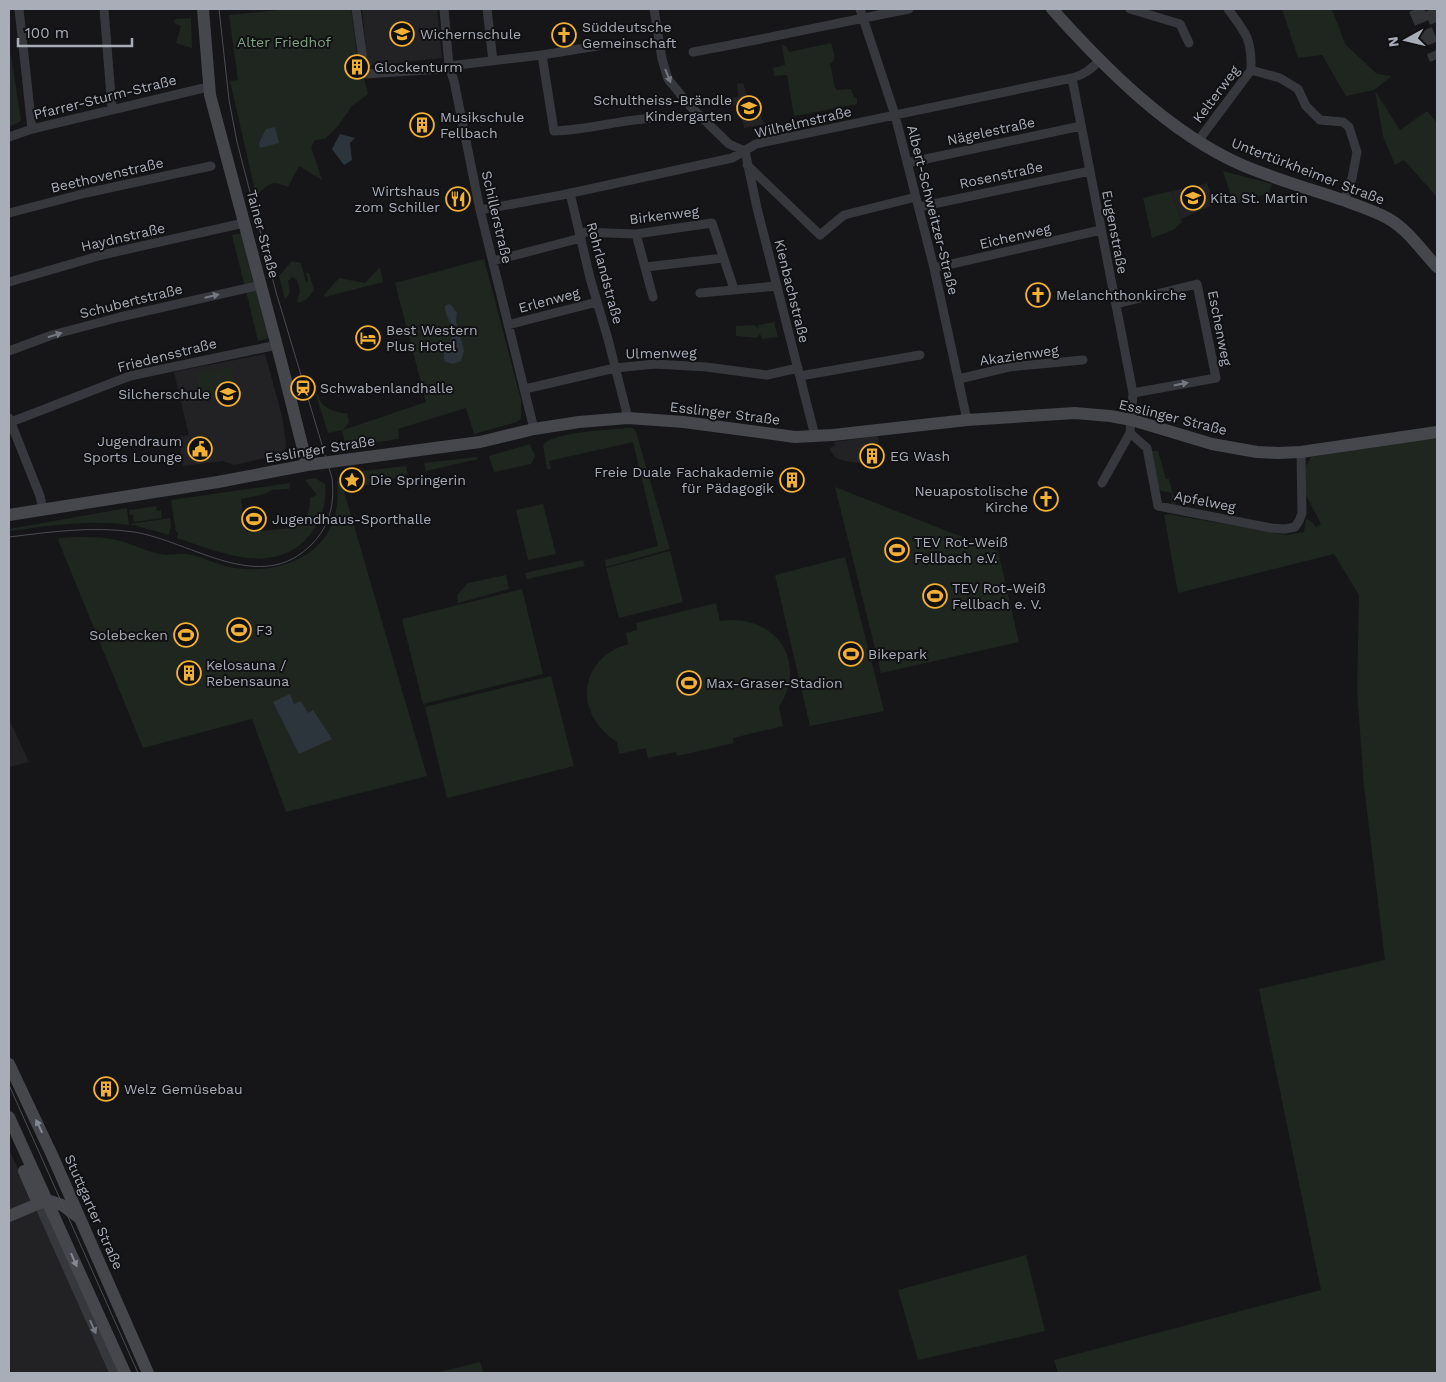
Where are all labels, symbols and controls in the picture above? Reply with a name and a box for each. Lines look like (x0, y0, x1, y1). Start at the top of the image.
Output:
scale bar (18, 15, 131, 47)
north arrow (1381, 15, 1431, 65)
place label: Süddeutsche Gemeinschaft (582, 19, 677, 51)
school or university icon: Wichernschule (389, 21, 415, 47)
church icon: Süddeutsche Gemeinschaft (551, 22, 577, 48)
text: 100 m (25, 24, 69, 42)
place label: Wichernschule (420, 26, 521, 42)
park label: Alter Friedhof (237, 34, 332, 50)
text: N (1384, 36, 1402, 48)
building icon: Glockenturm (344, 54, 370, 80)
place label: Glockenturm (374, 59, 463, 75)
street label: Kelterweg (1189, 62, 1243, 126)
one-way arrow (664, 69, 672, 83)
street label: Pfarrer-Sturm-Straße (32, 71, 178, 123)
place label: Schultheiss-Brändle Kindergarten (593, 92, 732, 124)
school or university icon: Schultheiss-Brändle Kindergarten (736, 95, 762, 121)
street label: Wilhelmstraße (753, 103, 853, 141)
place label: Musikschule Fellbach (440, 109, 524, 141)
building icon: Musikschule Fellbach (409, 112, 435, 138)
street label: Nägelestraße (946, 114, 1036, 148)
street label: Albert-Schweitzer-Straße (904, 123, 962, 297)
street label: Untertürkheimer Straße (1229, 134, 1387, 208)
street label: Beethovenstraße (49, 154, 165, 196)
street label: Rosenstraße (958, 158, 1044, 192)
street label: Schillerstraße (479, 169, 515, 265)
place label: Wirtshaus zom Schiller (355, 183, 440, 215)
school or university icon: Kita St. Martin (1180, 185, 1206, 211)
restaurant icon: Wirtshaus zom Schiller (445, 186, 471, 212)
street label: Tainer Straße (244, 188, 282, 280)
street label: Eugenstraße (1099, 189, 1131, 275)
place label: Kita St. Martin (1210, 190, 1308, 206)
street label: Birkenweg (628, 203, 700, 227)
street label: Haydnstraße (79, 220, 167, 254)
street label: Rohrlandstraße (584, 220, 626, 326)
street label: Eichenweg (978, 220, 1053, 252)
street label: Kienbachstraße (771, 238, 813, 344)
street label: Schubertstraße (78, 280, 184, 322)
church icon: Melanchthonkirche (1025, 282, 1051, 308)
street label: Erlenweg (517, 284, 582, 316)
place label: Melanchthonkirche (1056, 287, 1187, 303)
street label: Eschenweg (1205, 289, 1235, 368)
one-way arrow (205, 292, 220, 300)
place label: Best Western Plus Hotel (386, 322, 478, 354)
hotel icon: Best Western Plus Hotel (355, 325, 381, 351)
one-way arrow (47, 330, 62, 338)
street label: Friedensstraße (116, 335, 218, 375)
street label: Akazienweg (978, 341, 1060, 368)
street label: Ulmenweg (625, 344, 697, 362)
station icon: Schwabenlandhalle (290, 375, 316, 401)
place label: Schwabenlandhalle (320, 380, 453, 396)
one-way arrow (1173, 380, 1189, 388)
school or university icon: Silcherschule (215, 381, 241, 407)
place label: Silcherschule (118, 386, 210, 402)
street label: Esslinger Straße (1117, 396, 1229, 438)
street label: Esslinger Straße (669, 398, 781, 428)
street label: Esslinger Straße (264, 432, 376, 466)
place label: Jugendraum Sports Lounge (83, 433, 182, 465)
public building icon: Jugendraum Sports Lounge (187, 436, 213, 462)
building icon: EG Wash (859, 443, 885, 469)
place label: EG Wash (890, 448, 950, 464)
place label: Freie Duale Fachakademie für Pädagogik (594, 464, 774, 496)
place icon: Die Springerin (339, 467, 365, 493)
building icon: Freie Duale Fachakademie für Pädagogik (779, 467, 805, 493)
place label: Die Springerin (370, 472, 466, 488)
place label: Neuapostolische Kirche (914, 483, 1028, 515)
church icon: Neuapostolische Kirche (1033, 486, 1059, 512)
street label: Apfelweg (1173, 487, 1238, 515)
sports icon: Jugendhaus-Sporthalle (241, 506, 267, 532)
place label: Jugendhaus-Sporthalle (272, 511, 431, 527)
place label: TEV Rot-Weiß Fellbach e.V. (914, 534, 1008, 566)
sports icon: TEV Rot-Weiß Fellbach e.V. (884, 537, 910, 563)
place label: TEV Rot-Weiß Fellbach e. V. (952, 580, 1046, 612)
sports icon: TEV Rot-Weiß Fellbach e. V. (922, 583, 948, 609)
sports icon: F3 (226, 617, 252, 643)
sports icon: Solebecken (173, 622, 199, 648)
place label: F3 (256, 622, 273, 638)
place label: Solebecken (89, 627, 168, 643)
sports icon: Bikepark (838, 641, 864, 667)
place label: Bikepark (868, 646, 927, 662)
place label: Kelosauna / Rebensauna (206, 657, 289, 689)
building icon: Kelosauna / Rebensauna (176, 660, 202, 686)
sports icon: Max-Graser-Stadion (676, 670, 702, 696)
place label: Max-Graser-Stadion (706, 675, 843, 691)
building icon: Welz Gemüsebau (93, 1076, 119, 1102)
place label: Welz Gemüsebau (124, 1081, 243, 1097)
one-way arrow (34, 1119, 42, 1133)
street label: Stuttgarter Straße (61, 1152, 127, 1272)
one-way arrow (70, 1253, 78, 1267)
one-way arrow (90, 1320, 98, 1334)

